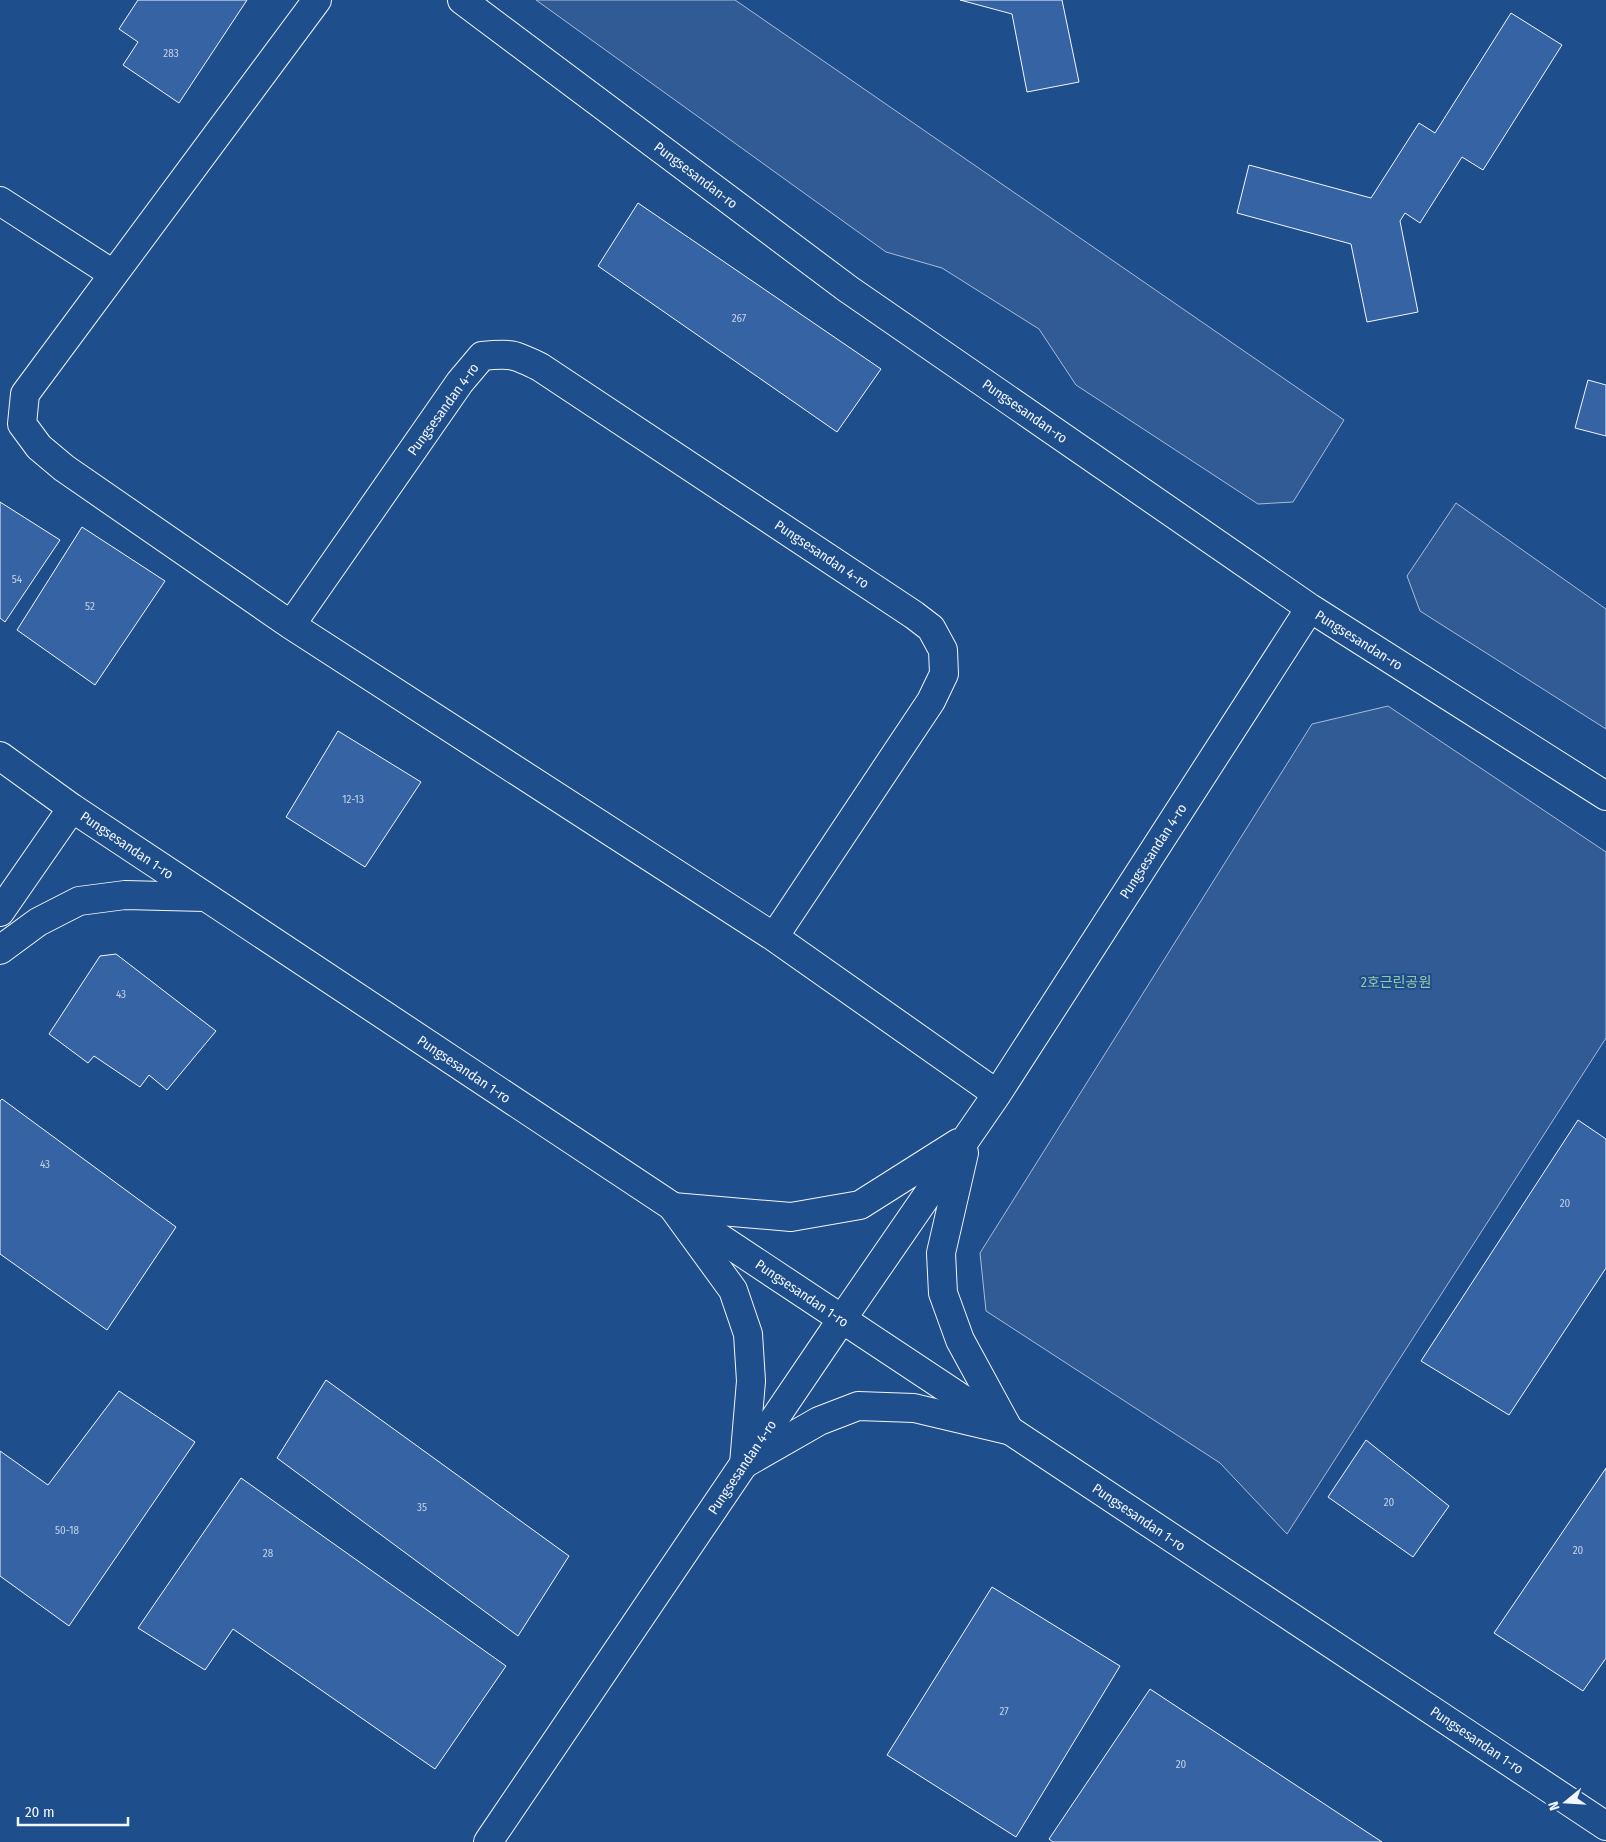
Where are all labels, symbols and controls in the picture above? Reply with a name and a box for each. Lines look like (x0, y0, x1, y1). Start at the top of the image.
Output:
house number: 283 (163, 47, 179, 60)
street label: Pungsesandan-ro (651, 139, 741, 212)
house number: 267 (732, 312, 747, 325)
street label: Pungsesandan 4-ro (404, 360, 483, 459)
street label: Pungsesandan-ro (979, 376, 1071, 447)
street label: Pungsesandan 4-ro (771, 517, 872, 592)
house number: 54 (12, 573, 23, 586)
house number: 52 (85, 600, 95, 613)
street label: Pungsesandan-ro (1312, 607, 1406, 674)
house number: 12-13 (342, 793, 364, 806)
street label: Pungsesandan 4-ro (1116, 801, 1191, 902)
street label: Pungsesandan 1-ro (77, 808, 177, 883)
park label: 2호근린공원 (1361, 974, 1431, 991)
house number: 43 (116, 988, 126, 1001)
street label: Pungsesandan 1-ro (414, 1032, 514, 1107)
house number: 43 (40, 1158, 50, 1171)
house number: 20 (1560, 1197, 1571, 1210)
street label: Pungsesandan 1-ro (752, 1256, 852, 1331)
street label: Pungsesandan 4-ro (705, 1417, 780, 1518)
street label: Pungsesandan 1-ro (1089, 1480, 1189, 1555)
house number: 20 (1384, 1496, 1395, 1509)
house number: 35 (417, 1501, 427, 1514)
house number: 50-18 (55, 1524, 79, 1537)
house number: 20 (1573, 1544, 1584, 1557)
house number: 28 (263, 1547, 274, 1560)
street label: Pungsesandan 1-ro (1427, 1703, 1527, 1778)
house number: 27 (999, 1705, 1009, 1718)
house number: 20 (1176, 1758, 1187, 1771)
north arrow (1541, 1777, 1591, 1827)
scale bar (18, 1794, 128, 1826)
text: N (1545, 1799, 1563, 1812)
text: 20 m (25, 1803, 55, 1821)

